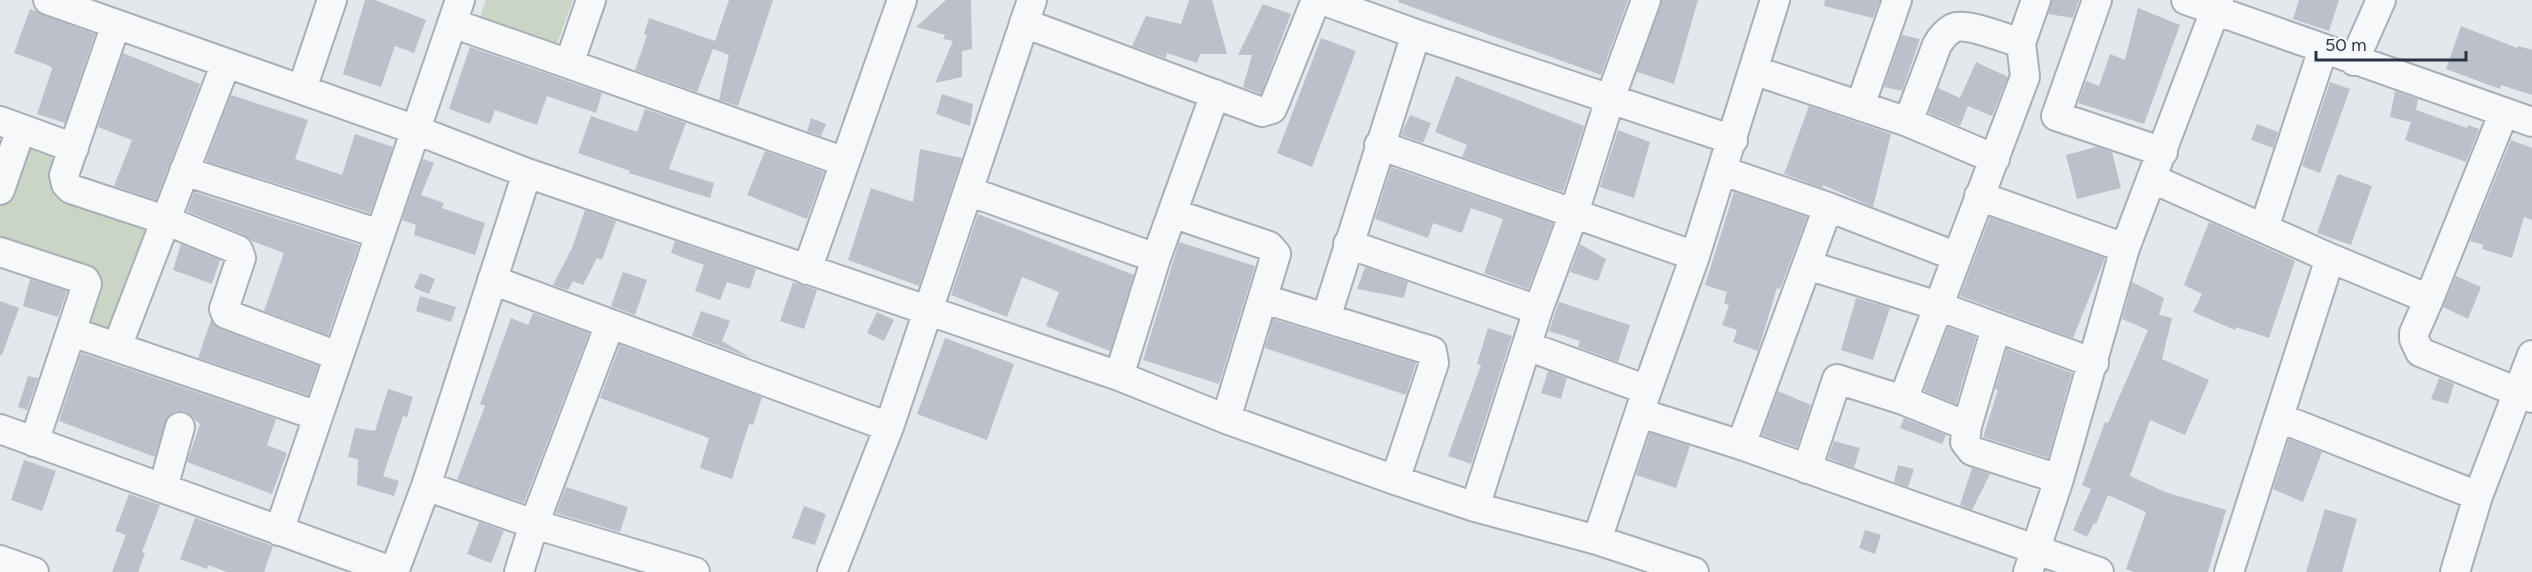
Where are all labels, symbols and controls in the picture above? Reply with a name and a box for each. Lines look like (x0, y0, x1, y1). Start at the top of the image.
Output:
scale bar (2316, 24, 2466, 62)
text: 50 m (2325, 34, 2367, 56)

